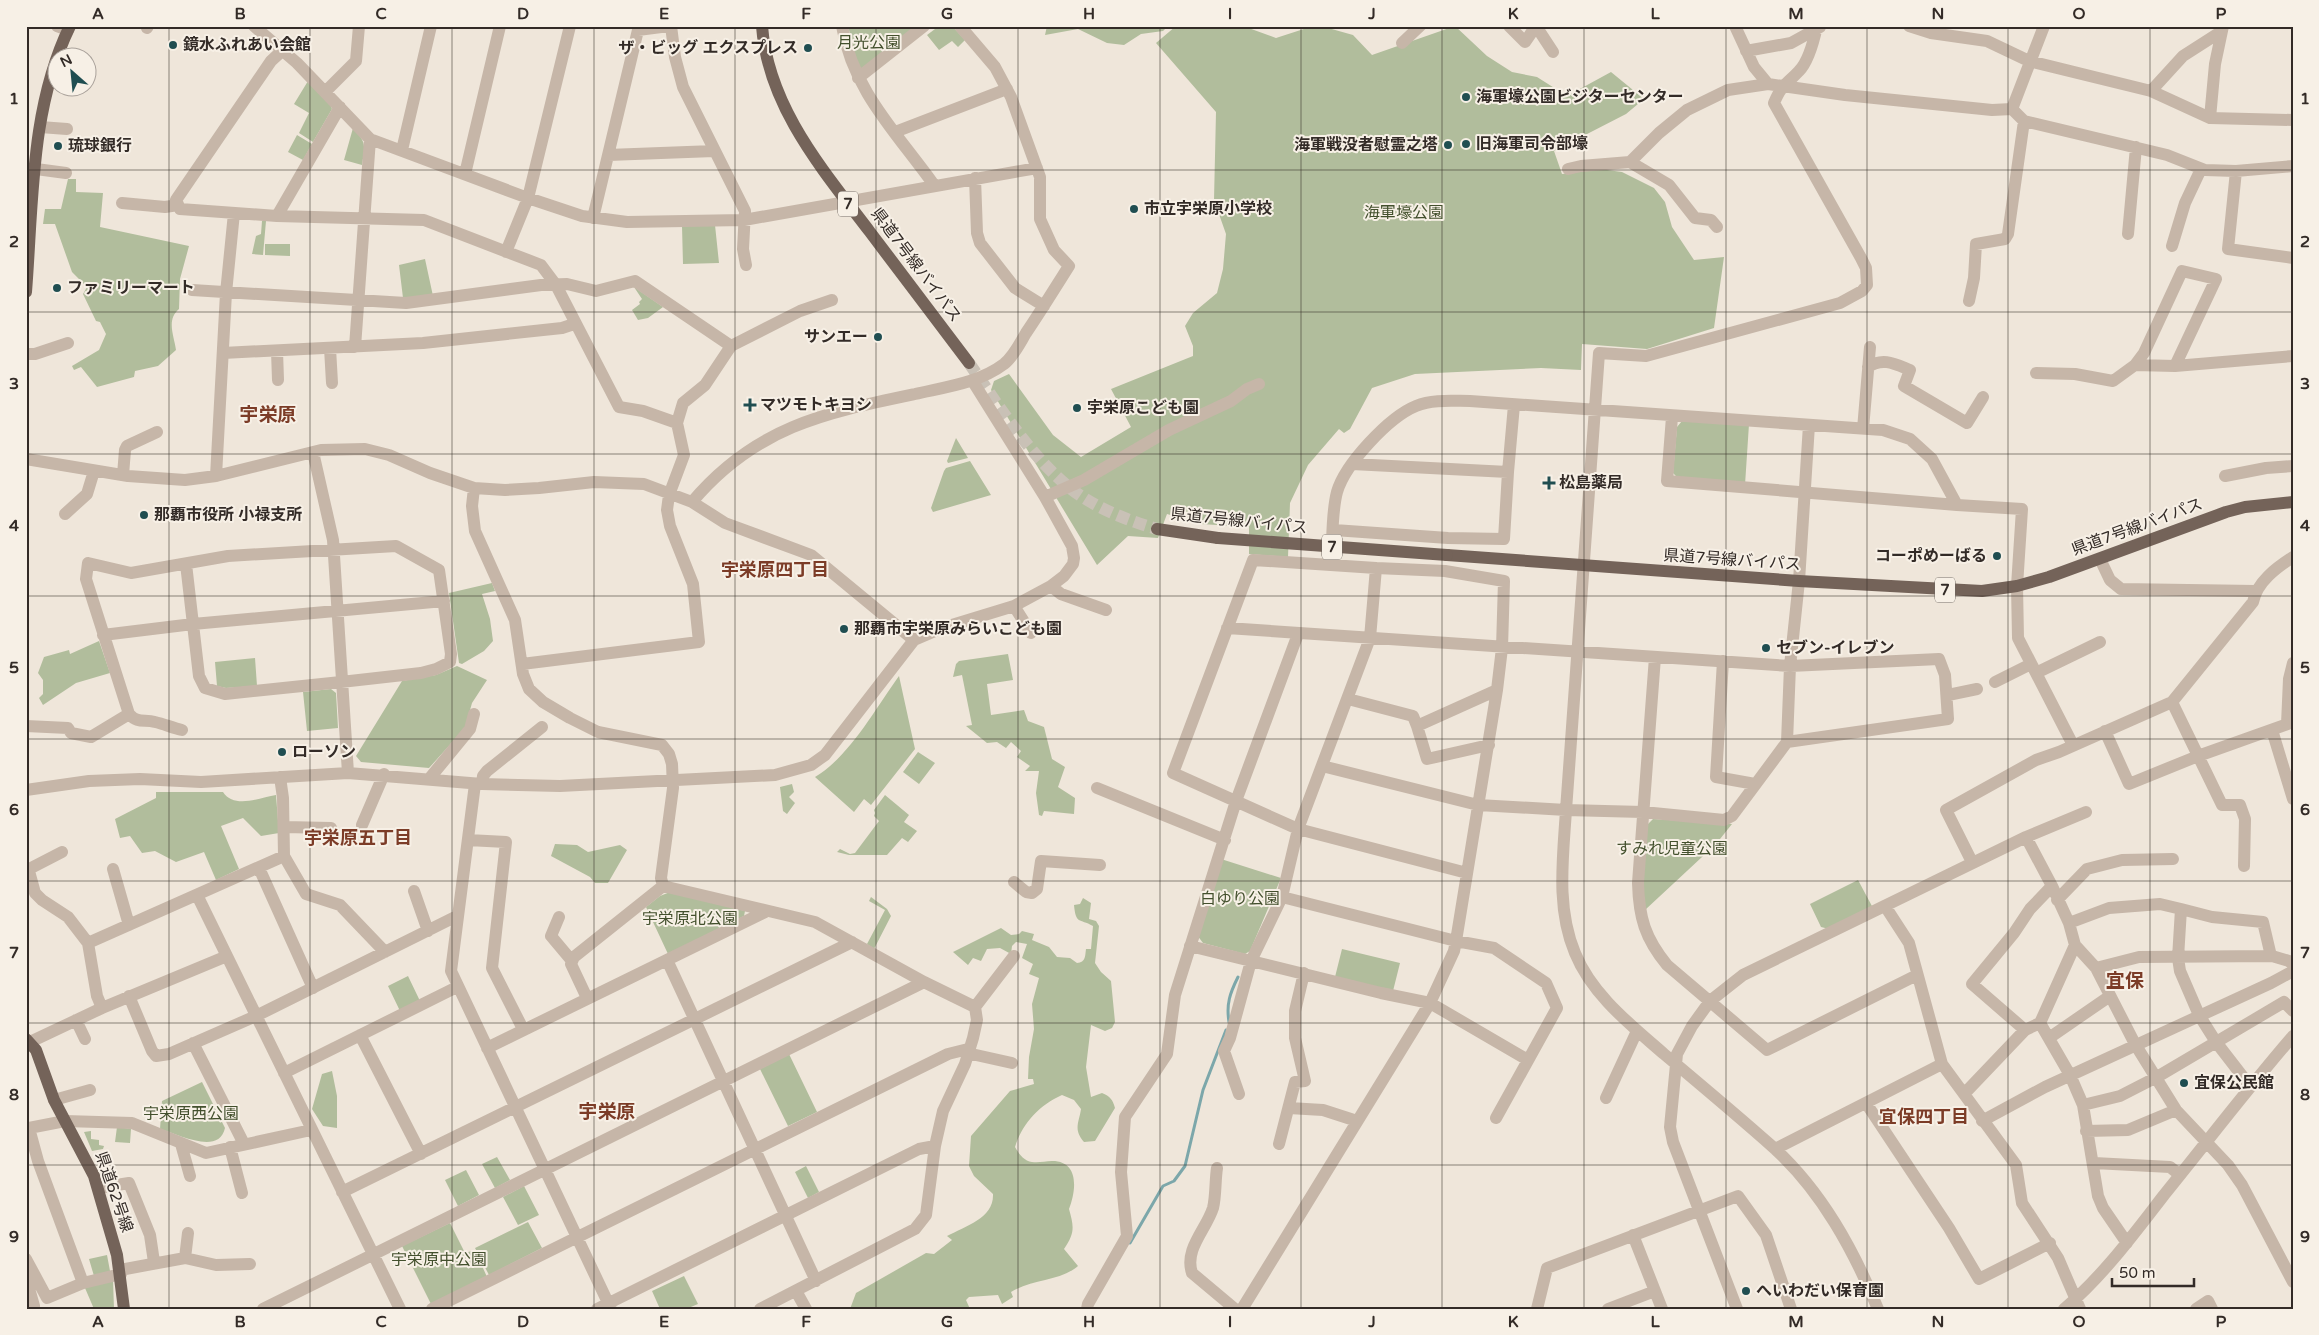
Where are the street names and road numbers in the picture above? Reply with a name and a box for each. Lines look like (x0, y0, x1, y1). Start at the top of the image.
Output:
road number: 7 (838, 192, 858, 216)
street label: 県道7号線バイパス (867, 204, 965, 326)
street label: 県道7号線バイパス (2069, 494, 2205, 560)
street label: 県道7号線バイパス (1169, 504, 1309, 538)
road number: 7 (1322, 534, 1342, 560)
street label: 県道7号線バイパス (1663, 545, 1801, 575)
road number: 7 (1935, 578, 1955, 602)
street label: 県道62号線 (91, 1149, 137, 1235)

